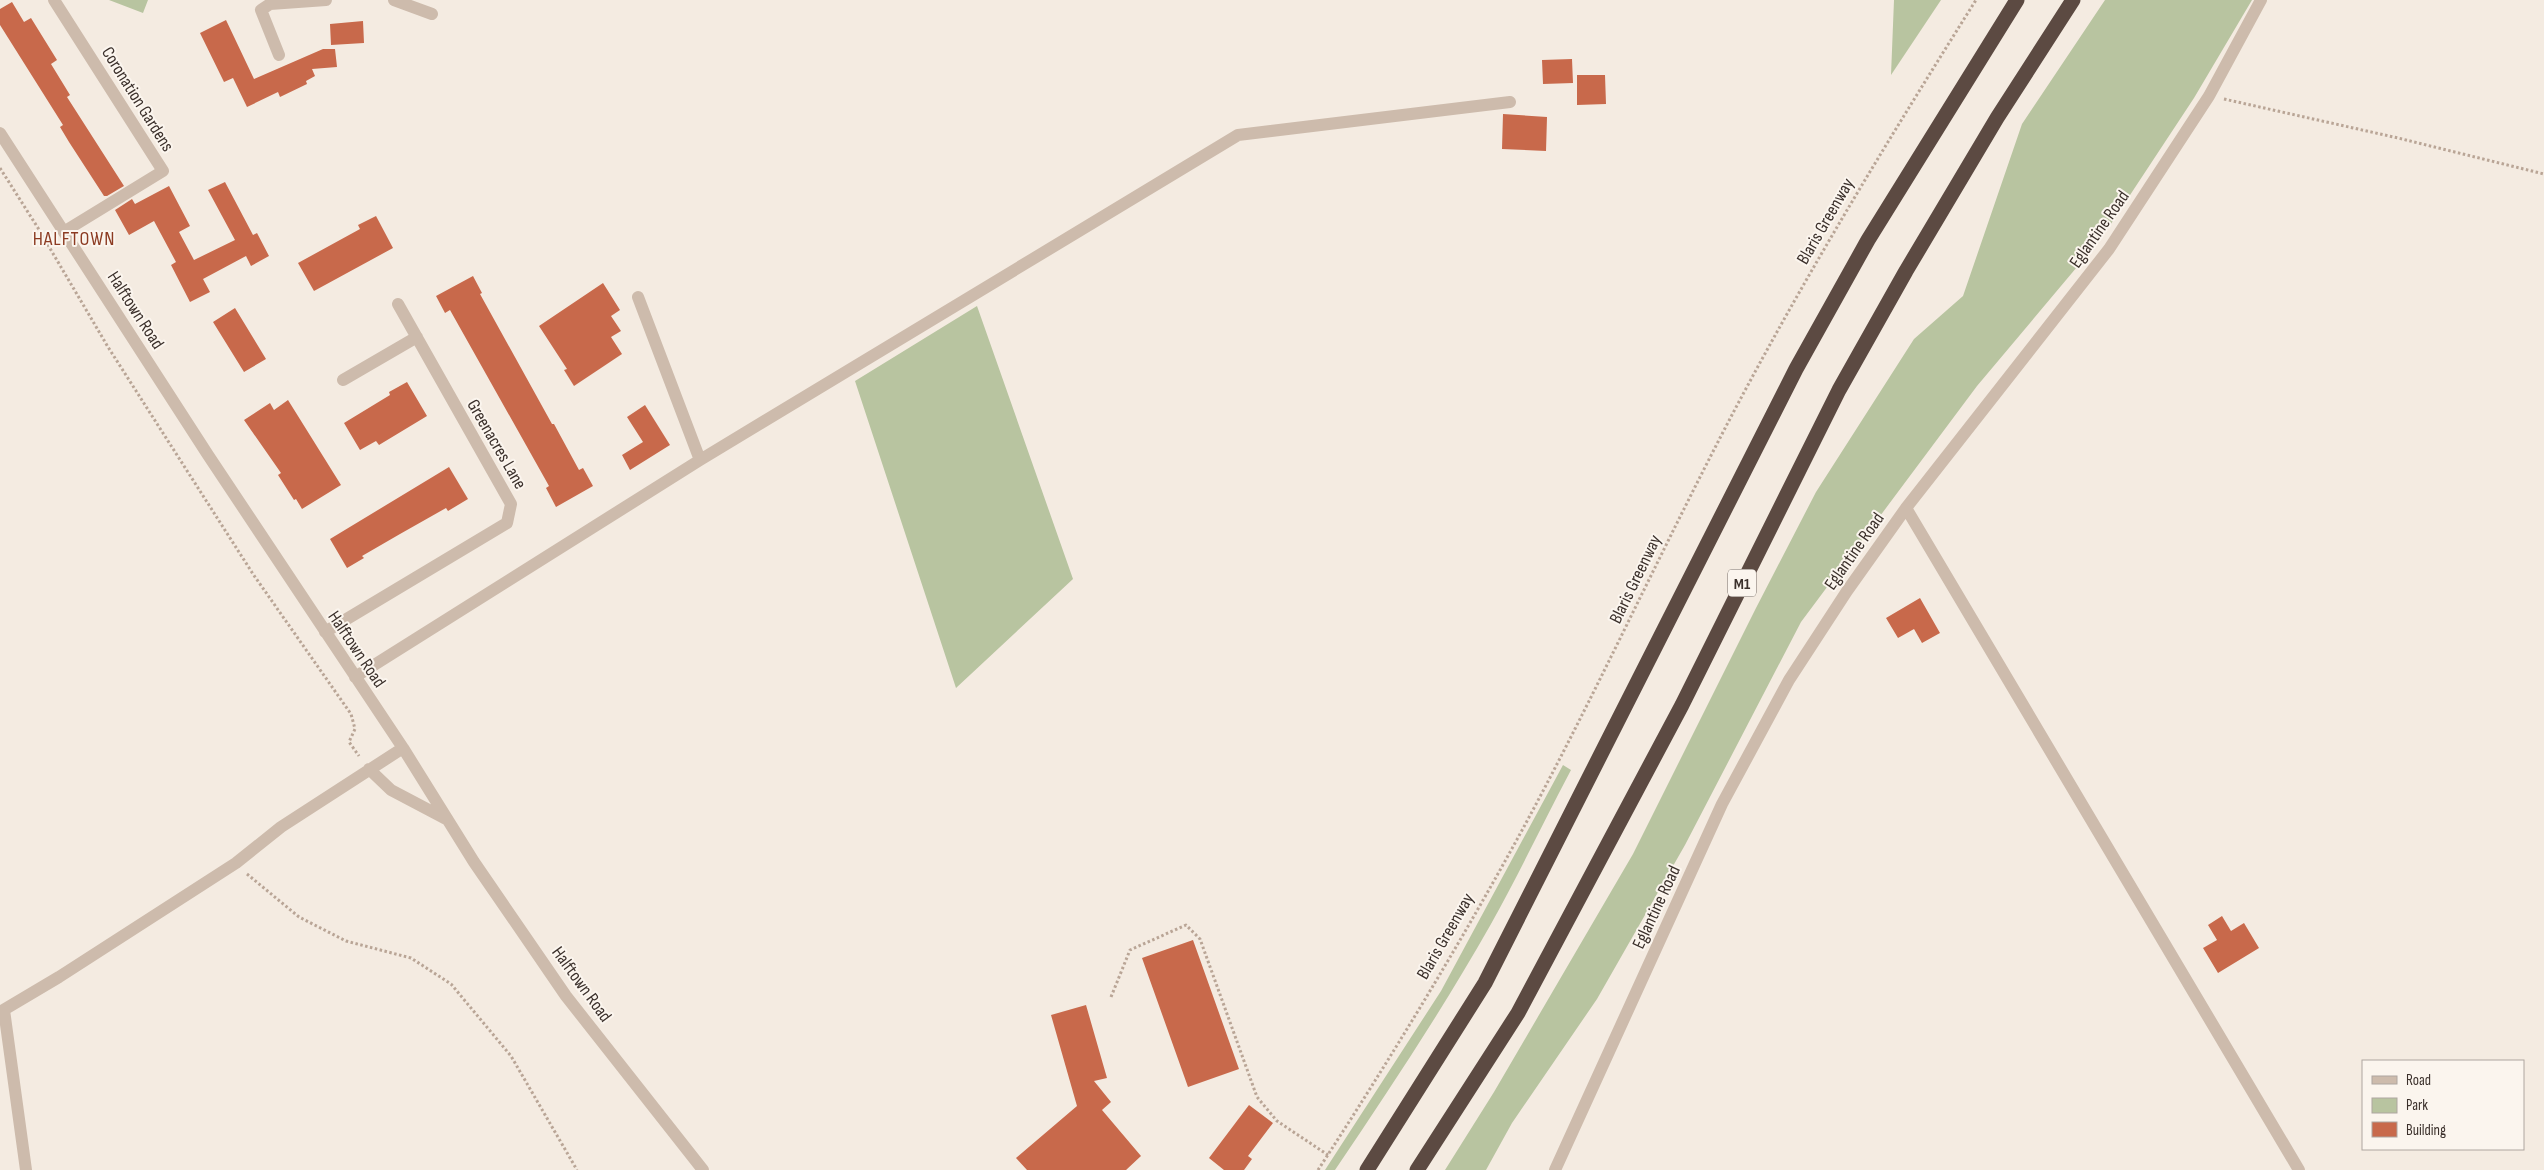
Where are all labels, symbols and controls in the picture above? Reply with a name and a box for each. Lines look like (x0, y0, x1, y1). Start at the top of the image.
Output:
street label: Coronation Gardens (97, 43, 178, 156)
street label: Blaris Greenway (1792, 174, 1859, 268)
street label: Eglantine Road (2065, 187, 2134, 272)
district label: HALFTOWN (33, 227, 115, 251)
street label: Halftown Road (103, 268, 168, 353)
street label: Greenacres Lane (462, 396, 531, 493)
street label: Eglantine Road (1820, 509, 1889, 594)
street label: Blaris Greenway (1605, 532, 1666, 627)
road number: M1 (1728, 570, 1756, 596)
street label: Halftown Road (323, 607, 390, 692)
street label: Eglantine Road (1628, 862, 1685, 952)
street label: Blaris Greenway (1412, 889, 1479, 983)
street label: Halftown Road (547, 943, 616, 1026)
legend (2362, 1060, 2524, 1150)
text: Road (2406, 1071, 2431, 1090)
text: Park (2406, 1096, 2428, 1115)
text: Building (2406, 1121, 2446, 1140)

